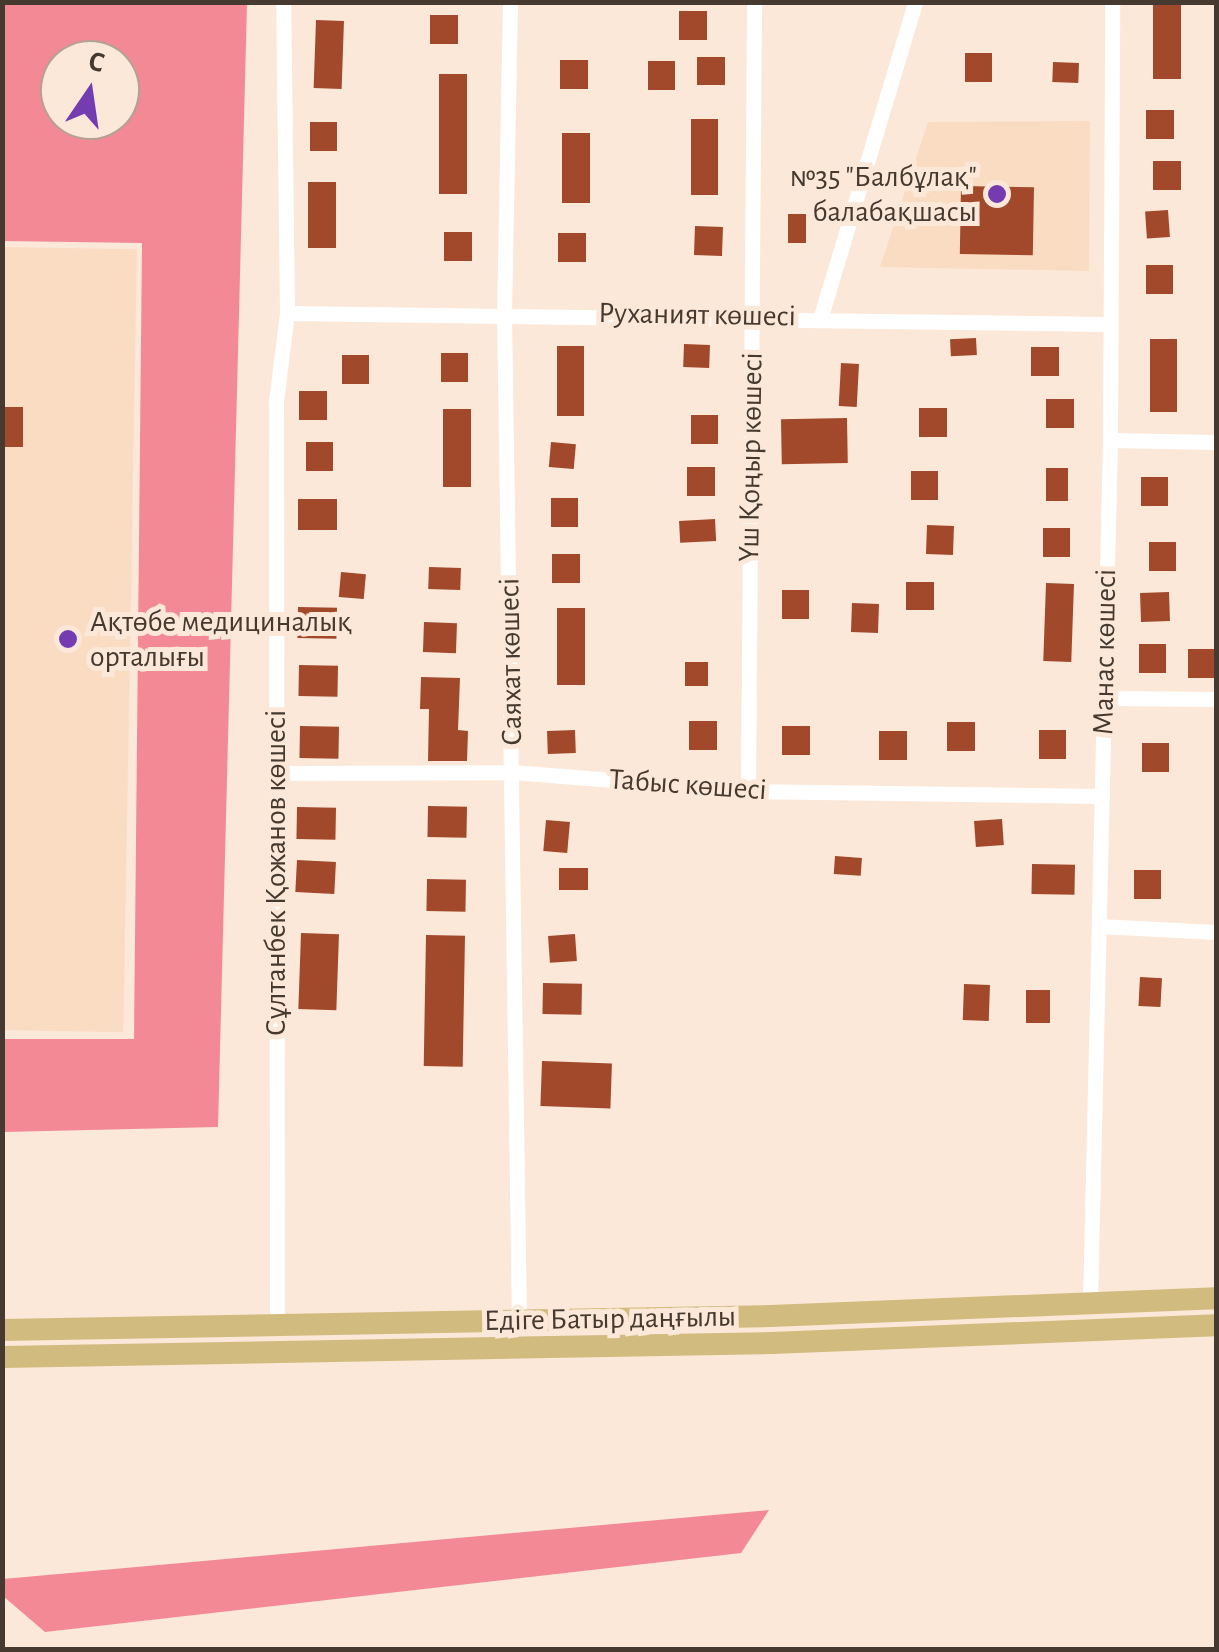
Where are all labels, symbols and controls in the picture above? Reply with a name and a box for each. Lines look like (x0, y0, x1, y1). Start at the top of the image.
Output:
north arrow (40, 40, 140, 140)
text: С (86, 47, 107, 78)
place label: №35 "Балбұлақ" балабақшасы (789, 159, 977, 230)
marker: №35 "Балбұлақ" балабақшасы (986, 183, 1008, 205)
street label: Руханият көшесі (598, 295, 796, 335)
street label: Үш Қоңыр көшесі (731, 352, 771, 562)
street label: Манас көшесі (1086, 568, 1124, 736)
street label: Саяхат көшесі (492, 578, 530, 746)
place label: Ақтөбе медициналық орталығы (90, 604, 352, 674)
marker: Ақтөбе медициналық орталығы (55, 626, 81, 652)
street label: Сұлтанбек Қожанов көшесі (258, 710, 294, 1036)
street label: Табыс көшесі (608, 762, 768, 808)
street label: Едіге Батыр даңғылы (483, 1299, 737, 1339)

